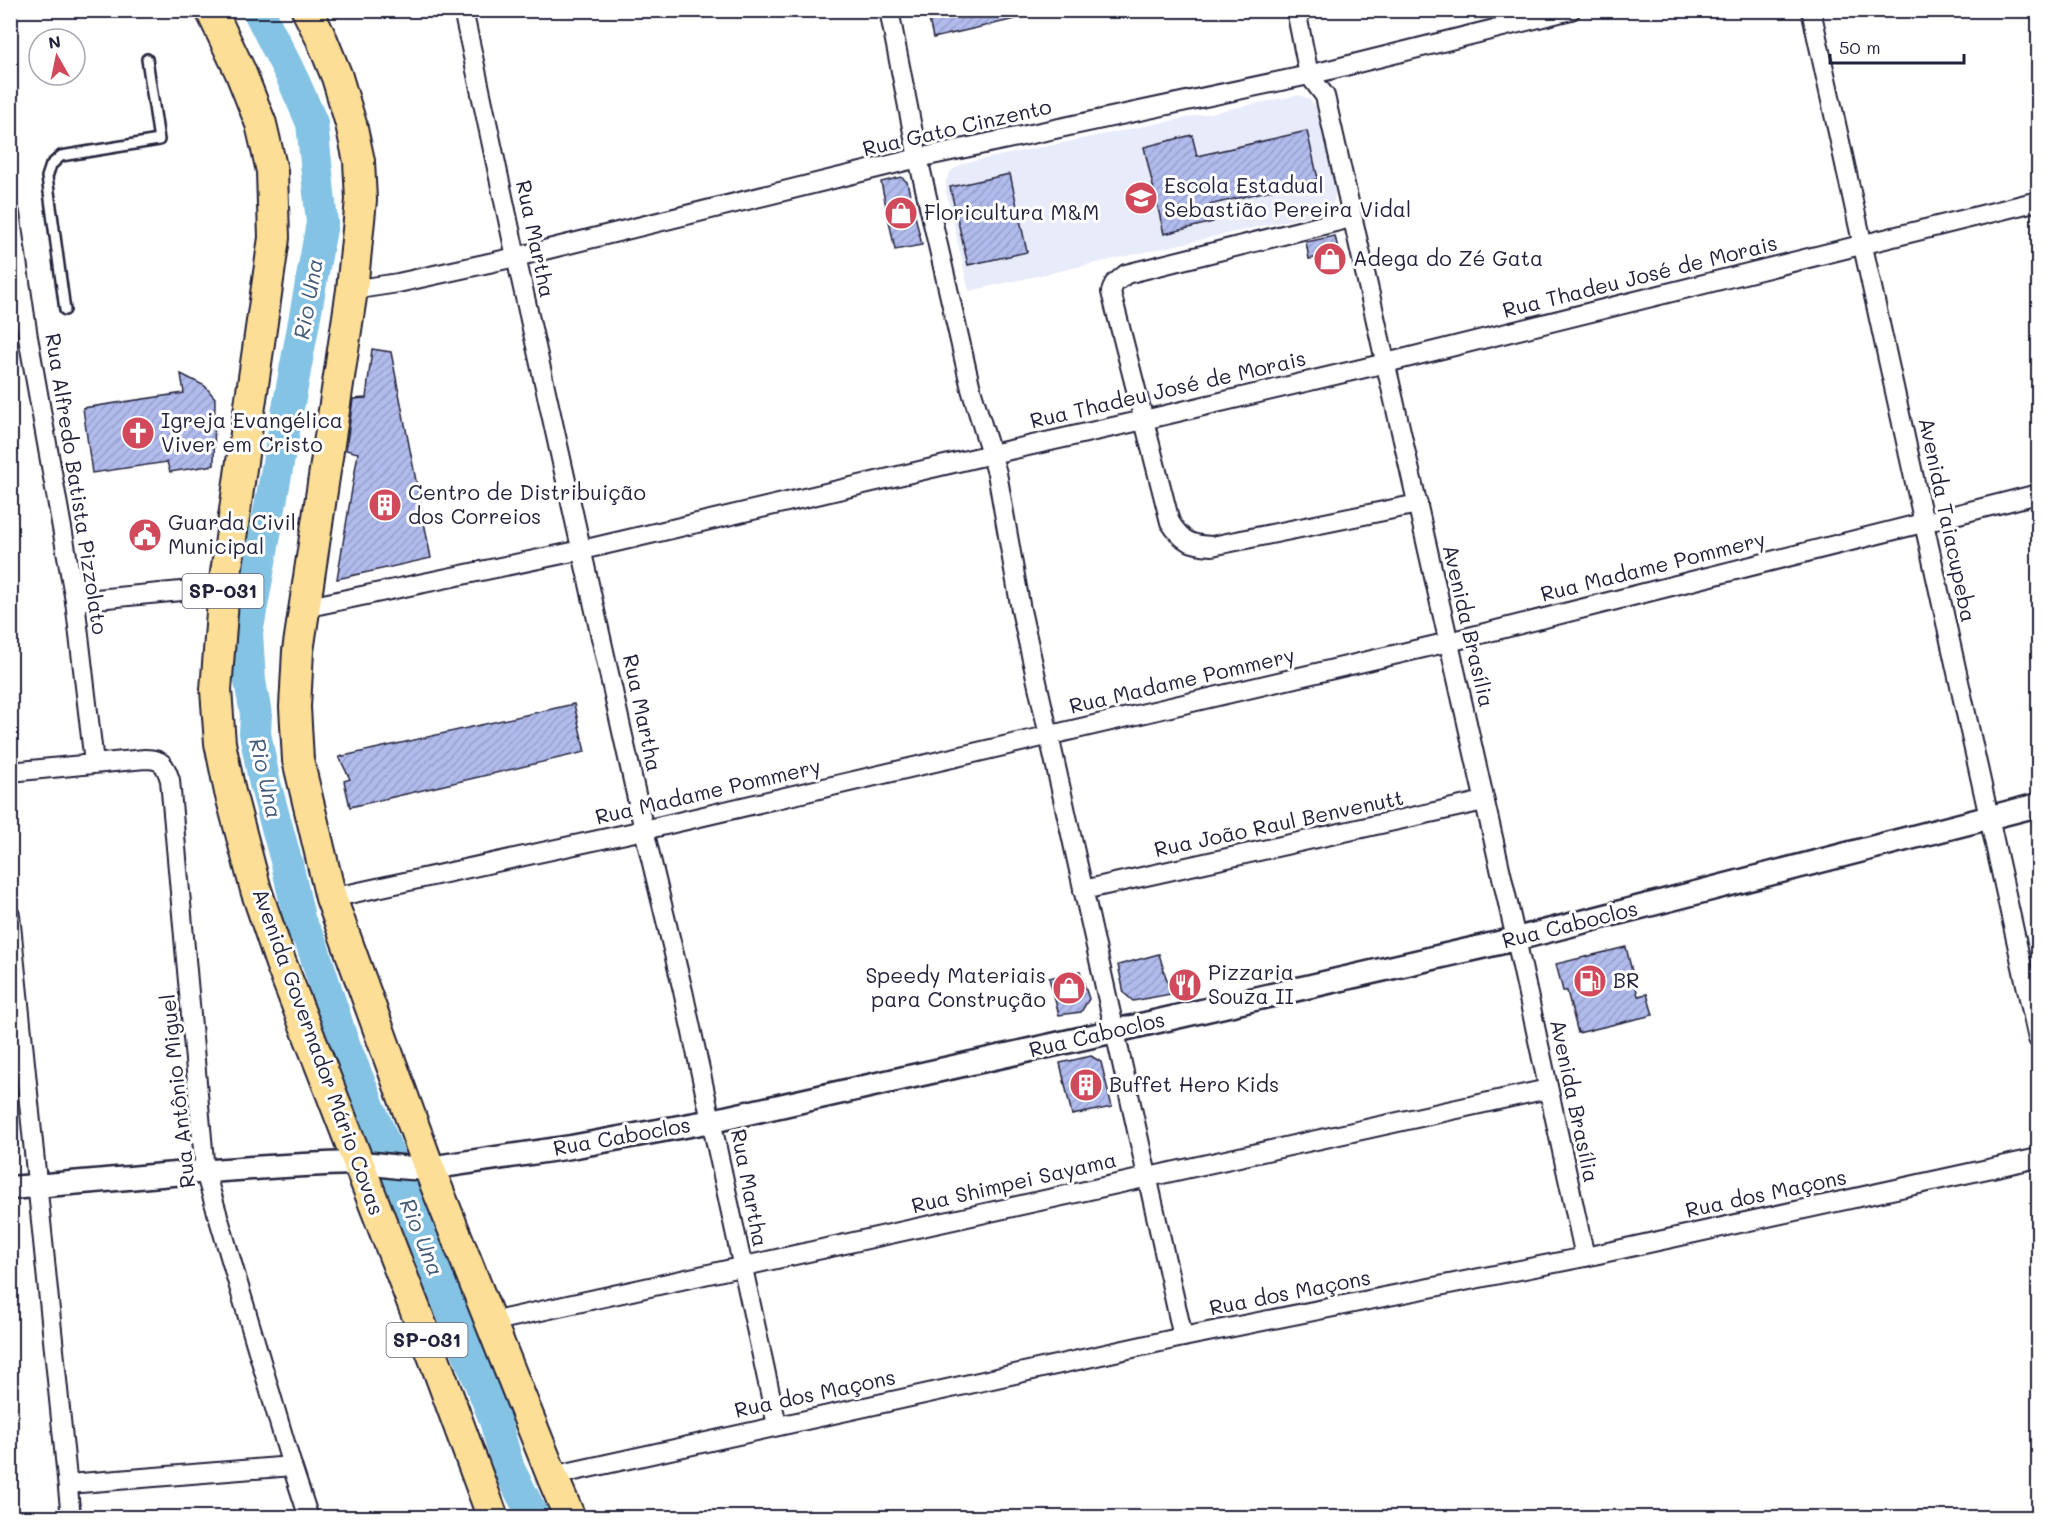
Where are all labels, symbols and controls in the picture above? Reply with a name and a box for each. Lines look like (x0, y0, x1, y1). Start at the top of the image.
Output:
north arrow (27, 27, 87, 87)
scale bar (1830, 27, 1964, 65)
text: N (47, 30, 62, 53)
text: 50 m (1839, 35, 1881, 59)
street label: Rua Gato Cinzento (860, 92, 1054, 161)
place label: Escola Estadual Sebastião Pereira Vidal (1164, 171, 1411, 222)
street label: Rua Martha (511, 178, 562, 300)
school or university icon: Escola Estadual Sebastião Pereira Vidal (1123, 180, 1159, 216)
shop icon: Floricultura M&M (883, 195, 919, 231)
place label: Floricultura M&M (924, 198, 1099, 225)
street label: Rua Thadeu José de Morais (1499, 228, 1780, 323)
shop icon: Adega do Zé Gata (1312, 241, 1348, 277)
place label: Adega do Zé Gata (1353, 244, 1543, 271)
water label: Rio Una (286, 256, 329, 342)
street label: Rua Alfredo Batista Pizzolato (40, 331, 115, 636)
street label: Rua Thadeu José de Morais (1027, 344, 1308, 433)
place label: Igreja Evangélica Viver em Cristo (161, 406, 343, 457)
church icon: Igreja Evangélica Viver em Cristo (120, 415, 156, 451)
street label: Avenida Taiacupeba (1914, 415, 1983, 624)
place label: Centro de Distribuição dos Correios (408, 478, 646, 529)
building icon: Centro de Distribuição dos Correios (367, 487, 403, 523)
place label: Guarda Civil Municipal (168, 508, 296, 559)
public building icon: Guarda Civil Municipal (127, 517, 163, 553)
street label: Rua Madame Pommery (1537, 525, 1768, 607)
street label: Avenida Brasília (1438, 542, 1501, 710)
road number: SP-031 (182, 574, 264, 608)
street label: Rua Madame Pommery (1066, 640, 1297, 719)
street label: Rua Martha (618, 652, 669, 774)
water label: Rio Una (243, 735, 290, 821)
street label: Rua Madame Pommery (592, 751, 823, 830)
street label: Rua João Raul Benvenutt (1151, 783, 1406, 862)
street label: Avenida Governador Mário Covas (248, 884, 391, 1219)
street label: Rua Caboclos (1499, 894, 1640, 953)
place label: Pizzaria Souza II (1208, 958, 1294, 1009)
place label: Speedy Materiais para Construção (865, 961, 1046, 1012)
fuel station icon: BR (1572, 963, 1608, 999)
place label: BR (1613, 966, 1640, 993)
restaurant icon: Pizzaria Souza II (1167, 967, 1203, 1003)
shop icon: Speedy Materiais para Construção (1051, 970, 1087, 1006)
street label: Rua Antônio Miguel (153, 993, 200, 1190)
street label: Rua Caboclos (1026, 1005, 1167, 1062)
street label: Avenida Brasília (1545, 1017, 1606, 1185)
building icon: Buffet Hero Kids (1068, 1067, 1104, 1103)
place label: Buffet Hero Kids (1109, 1070, 1279, 1097)
street label: Rua Caboclos (551, 1110, 692, 1161)
street label: Rua Martha (726, 1127, 775, 1249)
street label: Rua Shimpei Sayama (909, 1145, 1119, 1218)
street label: Rua dos Maçons (1683, 1162, 1849, 1223)
water label: Rio Una (394, 1194, 451, 1280)
street label: Rua dos Maçons (1207, 1263, 1373, 1320)
road number: SP-031 (386, 1323, 468, 1357)
street label: Rua dos Maçons (732, 1362, 898, 1423)

